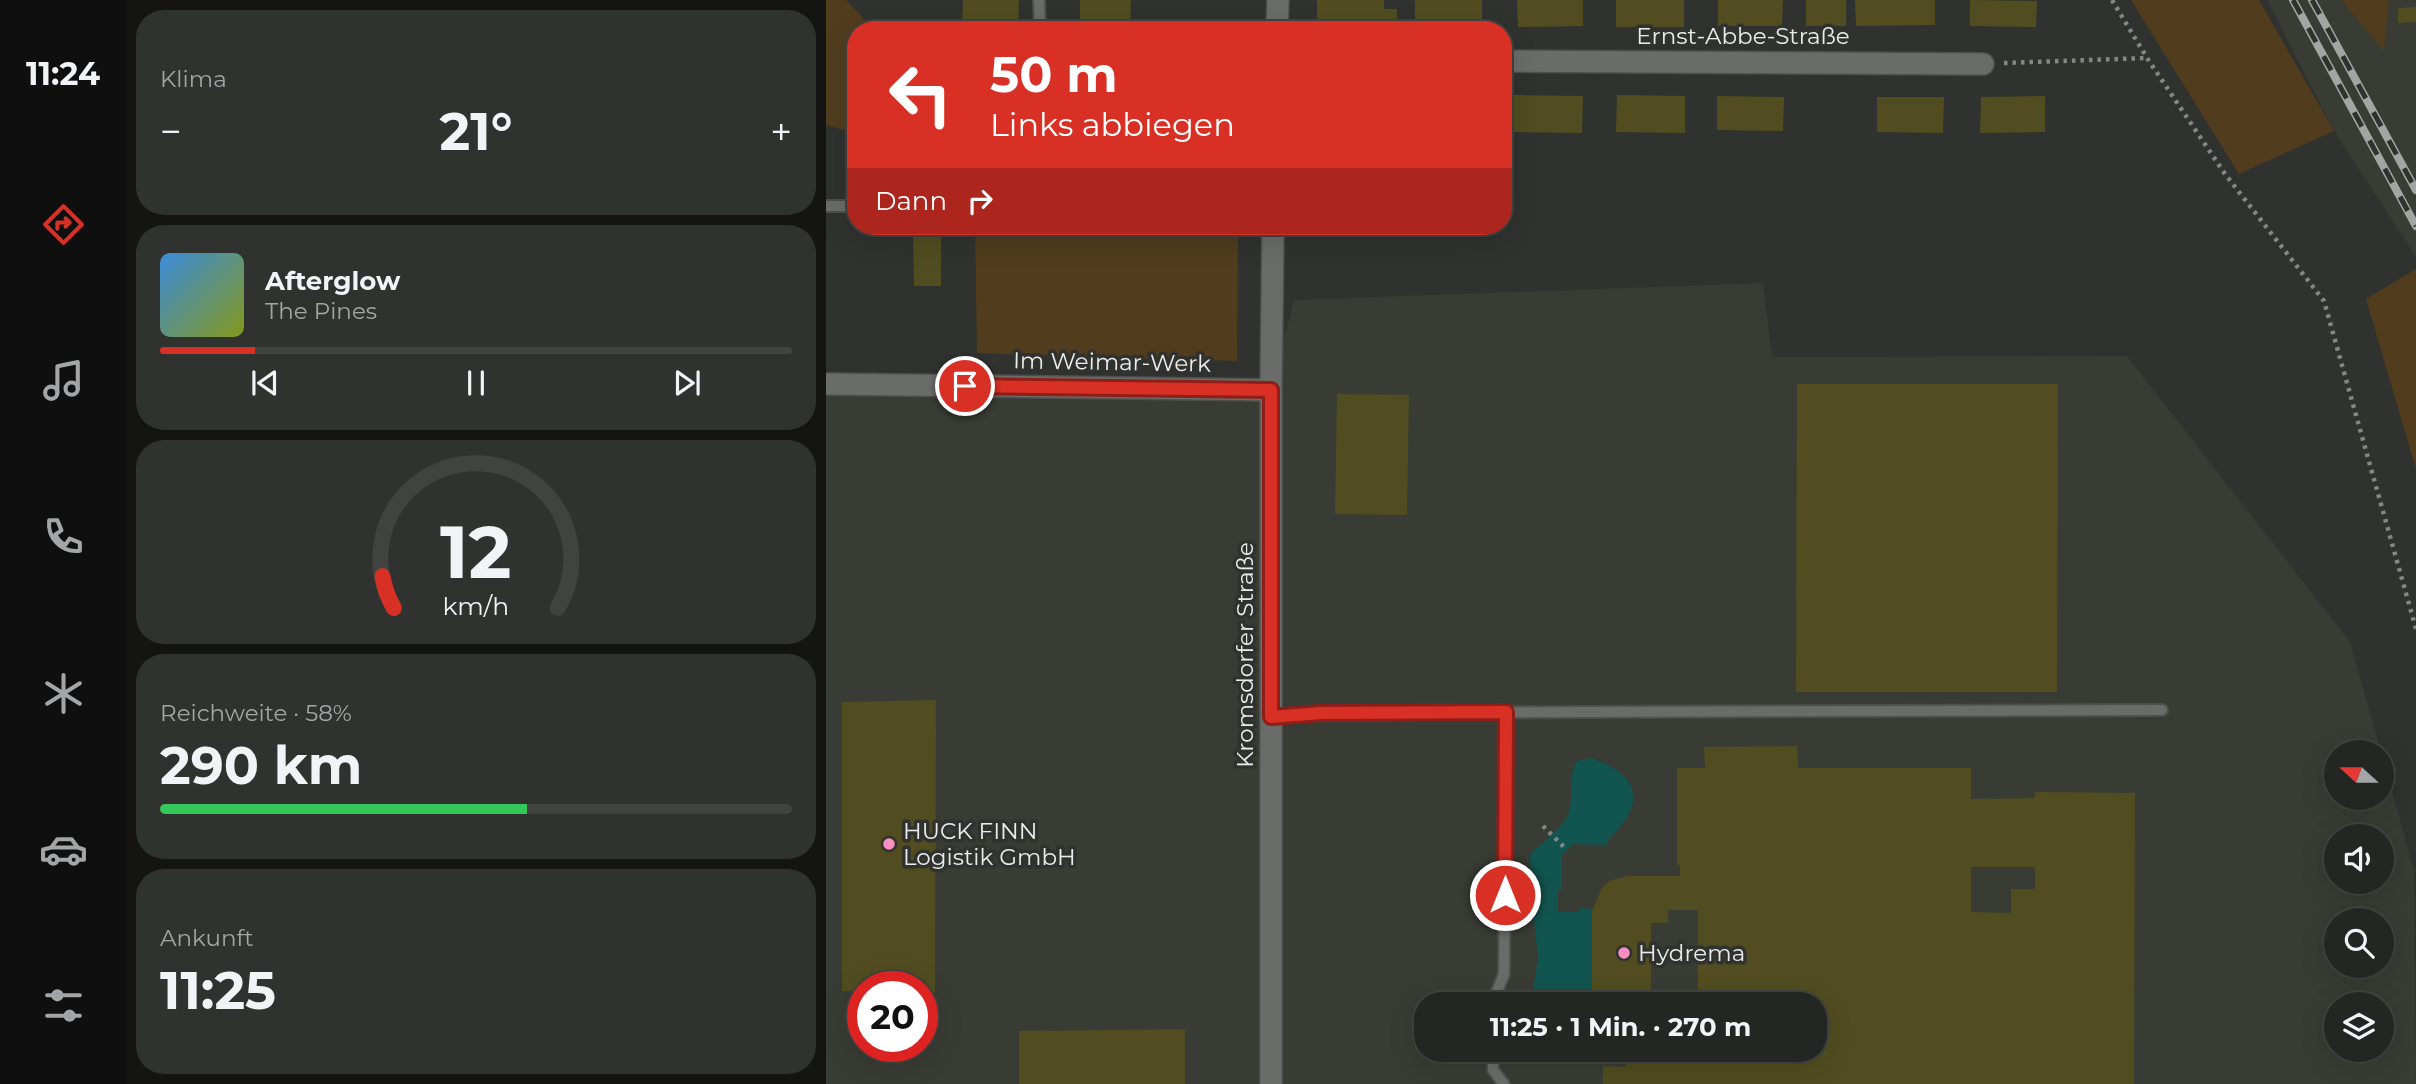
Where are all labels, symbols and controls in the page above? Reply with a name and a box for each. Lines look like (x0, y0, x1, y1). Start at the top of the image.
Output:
street label: Ernst-Abbe-Straße (1636, 22, 1850, 50)
text: 50 m (990, 45, 1118, 104)
icon: left (875, 49, 966, 140)
text: 11:24 (26, 54, 100, 93)
text: Klima (160, 65, 227, 93)
text: 21° (440, 100, 512, 163)
text: Links abbiegen (990, 105, 1235, 144)
text: − (160, 108, 182, 155)
text: + (770, 108, 792, 155)
icon: right (961, 182, 999, 220)
text: Dann (875, 185, 947, 217)
icon: directions (39, 200, 88, 249)
text: Afterglow (265, 265, 400, 297)
text: The Pines (265, 297, 377, 325)
street label: Im Weimar-Werk (1013, 346, 1211, 378)
icon: music (39, 356, 88, 405)
pin (935, 356, 995, 416)
icon: previous (246, 364, 284, 402)
icon: pause (457, 364, 495, 402)
icon: next (668, 364, 706, 402)
icon: arrive (946, 367, 984, 405)
text: 12 (440, 508, 512, 596)
icon: phone (39, 512, 88, 561)
street label: Kromsdorfer Straße (1231, 542, 1259, 768)
text: km/h (443, 591, 509, 621)
icon: climate (39, 669, 88, 718)
text: Reichweite · 58% (160, 699, 352, 727)
text: 290 km (160, 734, 362, 797)
north arrow (2324, 740, 2394, 810)
map controls (2324, 740, 2394, 1062)
place label: HUCK FINN Logistik GmbH (903, 817, 1076, 871)
button: sound (2324, 824, 2394, 894)
icon: car (39, 825, 88, 874)
marker: HUCK FINN Logistik GmbH (881, 836, 897, 852)
position arrow (1468, 858, 1542, 932)
button: search (2324, 908, 2394, 978)
text: Ankunft (160, 924, 254, 952)
place label: Hydrema (1638, 939, 1745, 967)
marker: Hydrema (1616, 945, 1632, 961)
text: 11:25 (160, 959, 276, 1022)
speed limit sign: 20 (847, 971, 938, 1062)
icon: filters (39, 981, 88, 1030)
button: layers (2324, 992, 2394, 1062)
text: 11:25 · 1 Min. · 270 m (1490, 1011, 1751, 1043)

